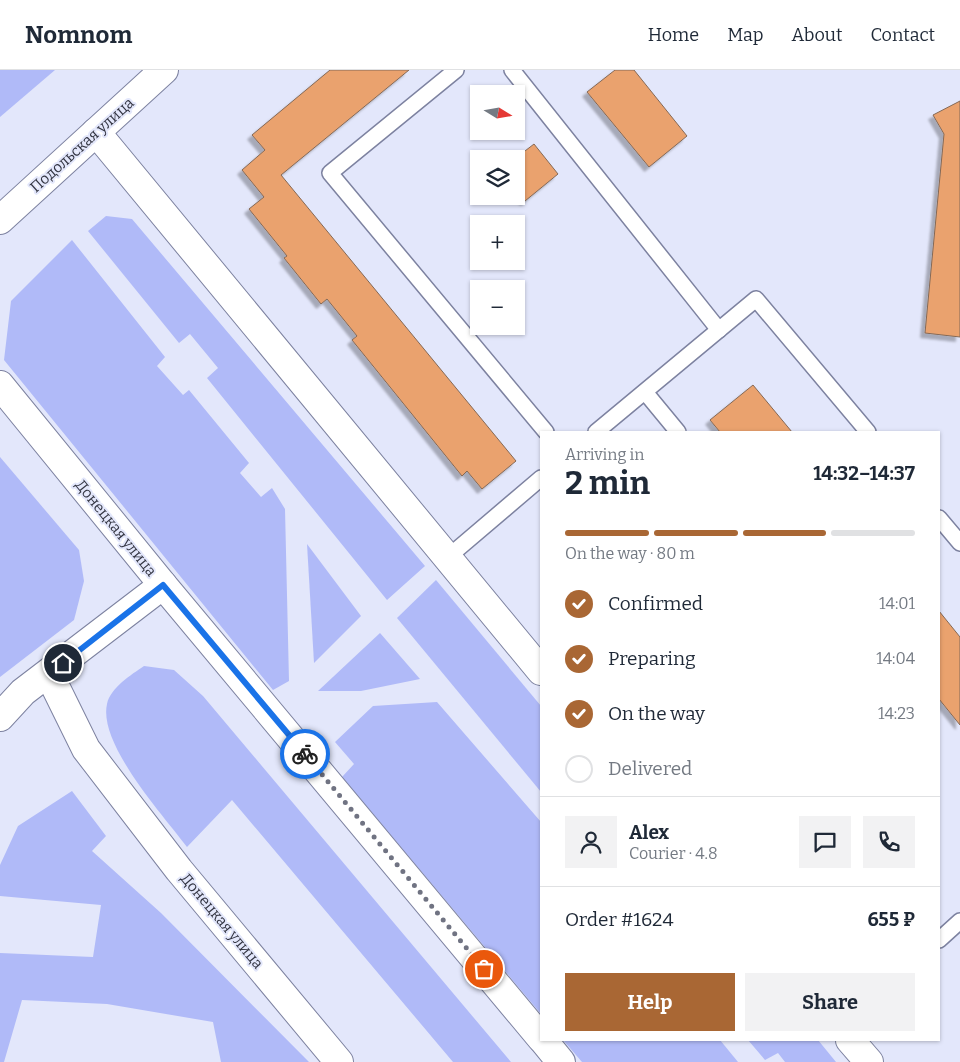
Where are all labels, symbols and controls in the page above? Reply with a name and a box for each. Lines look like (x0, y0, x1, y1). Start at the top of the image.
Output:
text: Nomnom (25, 21, 132, 49)
text: Home (648, 24, 699, 46)
text: Map (727, 24, 763, 46)
text: About (791, 24, 842, 46)
text: Contact (870, 24, 935, 46)
north arrow (470, 85, 525, 140)
map controls (470, 85, 525, 335)
street label: Подольская улица (26, 94, 138, 196)
button: layers (470, 150, 525, 205)
button: + (470, 215, 525, 270)
button: − (470, 280, 525, 335)
text: Arriving in (565, 445, 644, 464)
text: 14:32–14:37 (813, 462, 915, 485)
text: 2 min (565, 464, 650, 502)
street label: Донецкая улица (72, 476, 160, 580)
text: On the way · 80 m (565, 544, 695, 563)
icon: check (565, 590, 593, 618)
text: Confirmed (608, 592, 703, 615)
text: 14:01 (879, 594, 915, 613)
pin (42, 642, 84, 684)
icon: check (565, 645, 593, 673)
text: Preparing (608, 647, 696, 670)
icon: home (49, 649, 77, 677)
text: 14:04 (876, 649, 915, 668)
icon: check (565, 700, 593, 728)
text: On the way (608, 702, 705, 725)
text: 14:23 (878, 704, 915, 723)
courier (280, 729, 330, 779)
icon: bike (291, 740, 319, 768)
text: Delivered (608, 757, 692, 780)
button: person (565, 816, 617, 868)
button: chat (799, 816, 851, 868)
button: phone (863, 816, 915, 868)
text: Alex (629, 821, 669, 844)
text: Courier · 4.8 (629, 844, 718, 863)
street label: Донецкая улица (177, 870, 267, 972)
text: Order #1624 (565, 908, 673, 931)
text: 655 ₽ (867, 908, 915, 931)
pin (463, 948, 505, 990)
icon: bag (470, 955, 498, 983)
button: Help (565, 973, 735, 1031)
button: Share (745, 973, 915, 1031)

